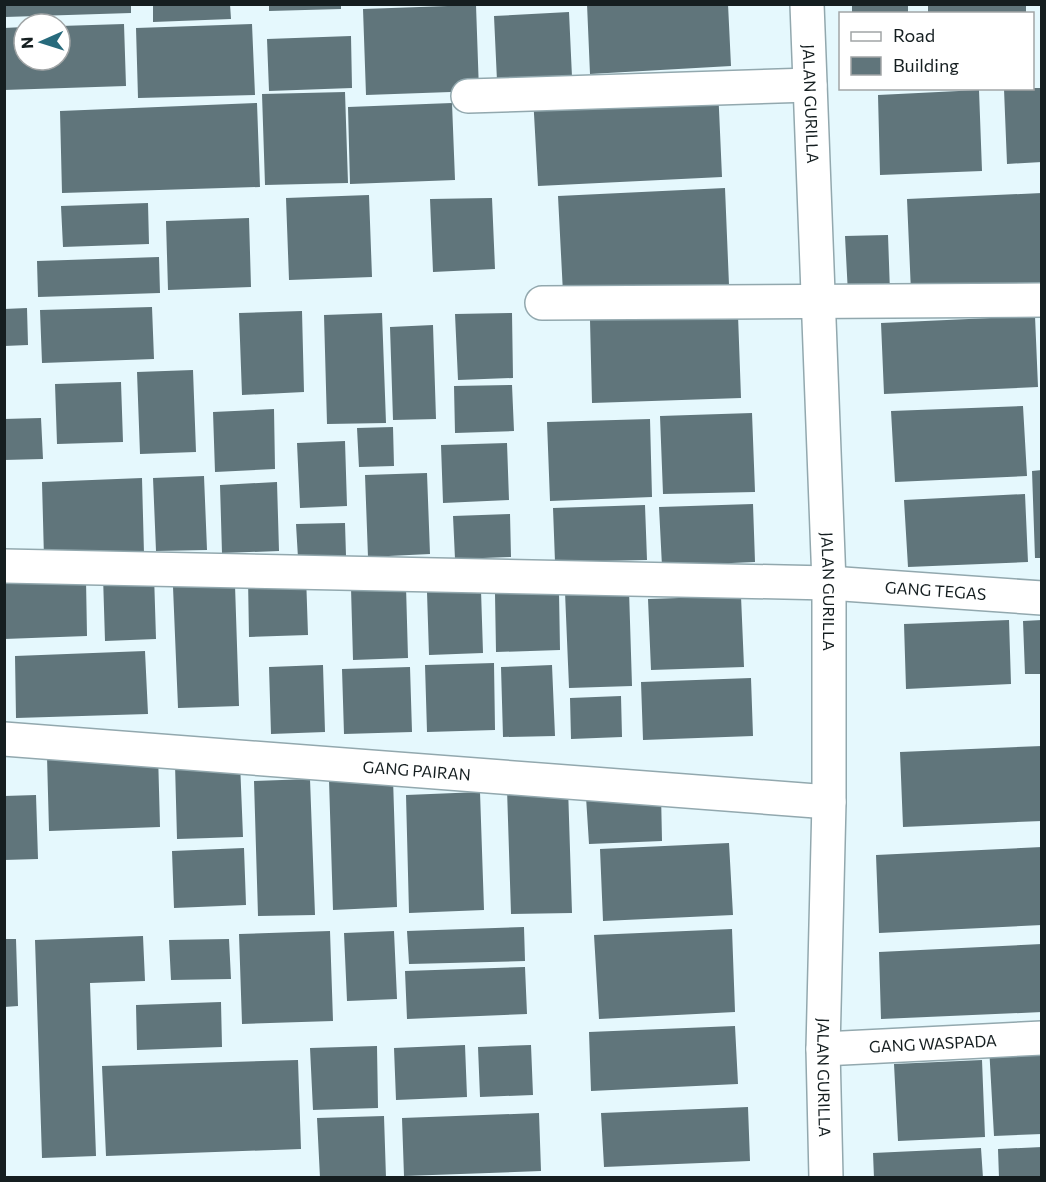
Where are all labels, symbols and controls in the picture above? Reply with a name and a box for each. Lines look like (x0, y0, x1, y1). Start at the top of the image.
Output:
north arrow (12, 12, 72, 72)
legend (839, 12, 1034, 90)
text: Road (893, 24, 935, 46)
text: N (17, 36, 36, 49)
street label: JALAN GURILLA (800, 44, 823, 164)
text: Building (893, 54, 959, 76)
street label: JALAN GURILLA (818, 532, 839, 651)
street label: GANG TEGAS (884, 577, 987, 603)
street label: GANG PAIRAN (362, 756, 472, 784)
street label: JALAN GURILLA (814, 1018, 835, 1137)
street label: GANG WASPADA (869, 1030, 997, 1056)

